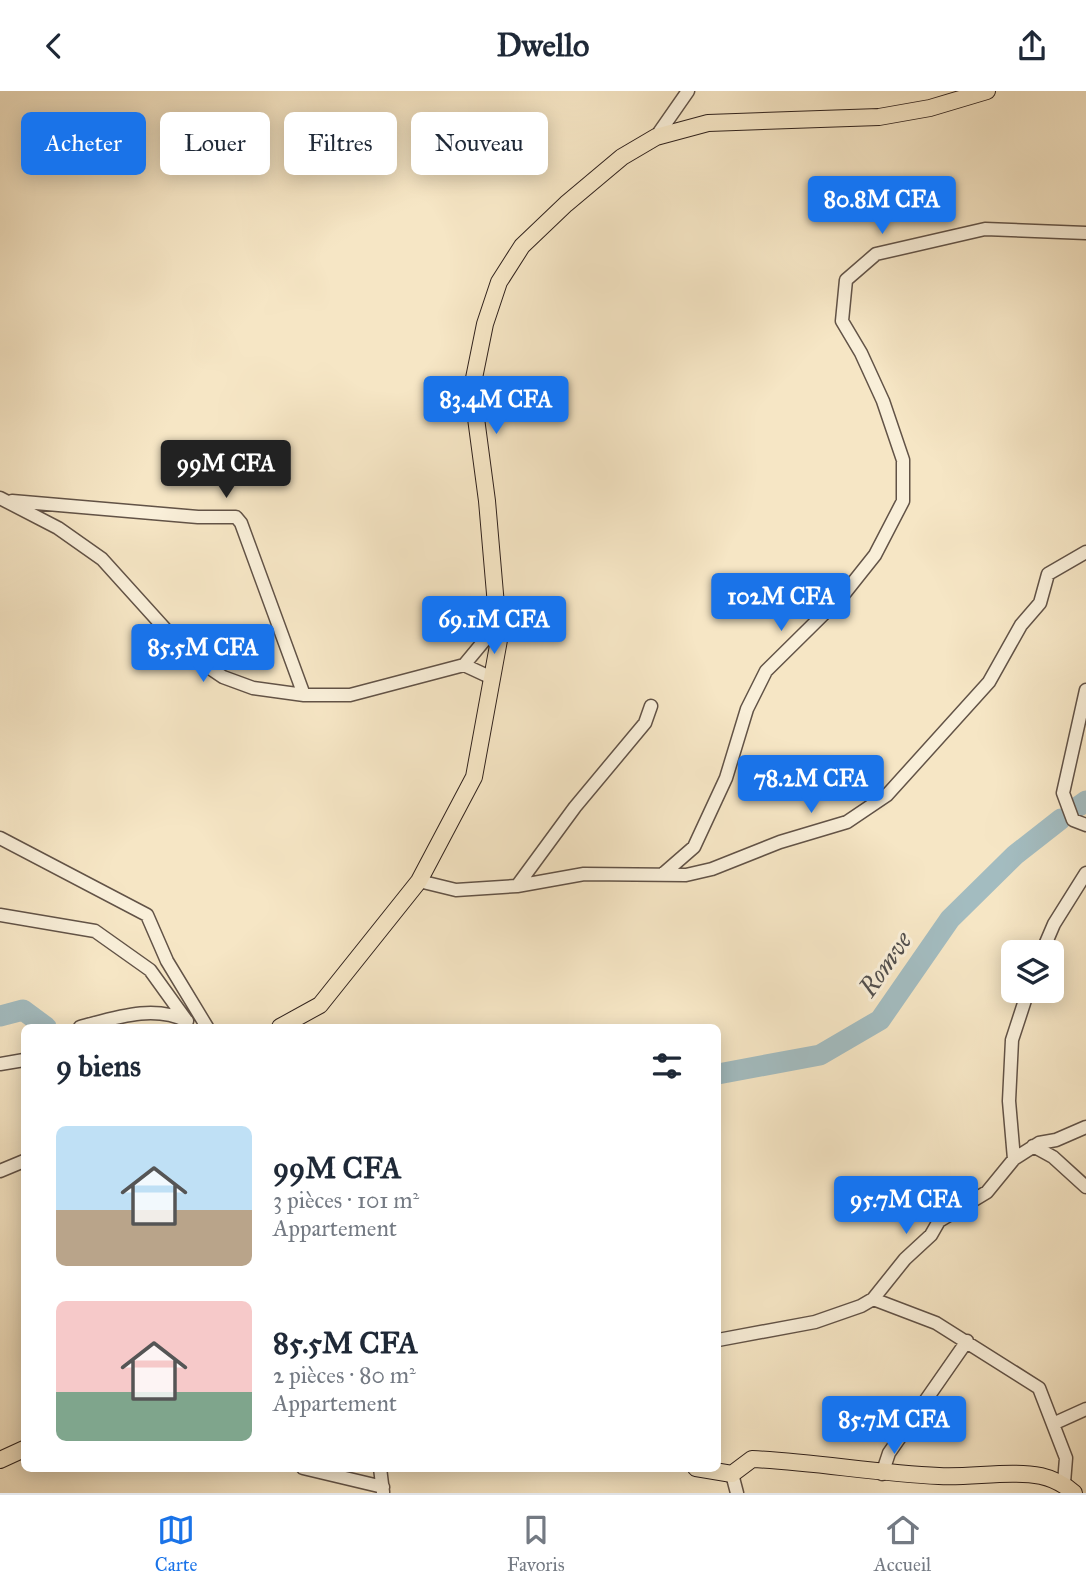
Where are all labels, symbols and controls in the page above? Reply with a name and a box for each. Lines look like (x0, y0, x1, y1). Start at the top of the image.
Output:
text: Dwello (497, 26, 589, 65)
icon: back (35, 27, 73, 65)
icon: share (1013, 27, 1051, 65)
chip: Acheter (21, 112, 146, 175)
chip: Louer (160, 112, 270, 175)
chip: Filtres (284, 112, 397, 175)
chip: Nouveau (411, 112, 548, 175)
pin: 80.8M CFA (802, 177, 962, 236)
text: 80.8M CFA (824, 185, 940, 213)
pin: 83.4M CFA (416, 377, 576, 436)
text: 83.4M CFA (440, 385, 552, 413)
pin: 99M CFA (161, 441, 291, 500)
text: 99M CFA (177, 449, 275, 477)
pin: 102M CFA (709, 573, 853, 633)
text: 102M CFA (727, 582, 835, 610)
pin: 69.1M CFA (414, 596, 574, 656)
text: 69.1M CFA (438, 605, 550, 633)
pin: 85.5M CFA (123, 625, 283, 684)
text: 85.5M CFA (147, 633, 259, 661)
pin: 78.2M CFA (731, 755, 891, 815)
text: 78.2M CFA (754, 764, 868, 792)
water label: Romve (851, 924, 919, 1003)
map controls (1001, 940, 1064, 1003)
button: layers (1001, 940, 1064, 1003)
icon: filters (648, 1047, 686, 1085)
text: 9 biens (56, 1048, 141, 1084)
text: 99M CFA (273, 1150, 401, 1186)
icon: home (112, 1154, 196, 1238)
pin: 95.7M CFA (826, 1177, 986, 1236)
text: 95.7M CFA (850, 1185, 962, 1213)
text: 3 pièces · 101 m² (273, 1186, 419, 1214)
text: Appartement (273, 1214, 397, 1242)
text: 85.5M CFA (273, 1325, 418, 1361)
icon: home (112, 1329, 196, 1413)
text: 2 pièces · 80 m² (273, 1361, 416, 1389)
text: Appartement (273, 1389, 397, 1417)
pin: 85.7M CFA (814, 1397, 974, 1456)
text: 85.7M CFA (838, 1405, 950, 1433)
tab: Carte (155, 1511, 197, 1576)
tab: Favoris (507, 1511, 565, 1576)
tab: Accueil (874, 1511, 931, 1576)

